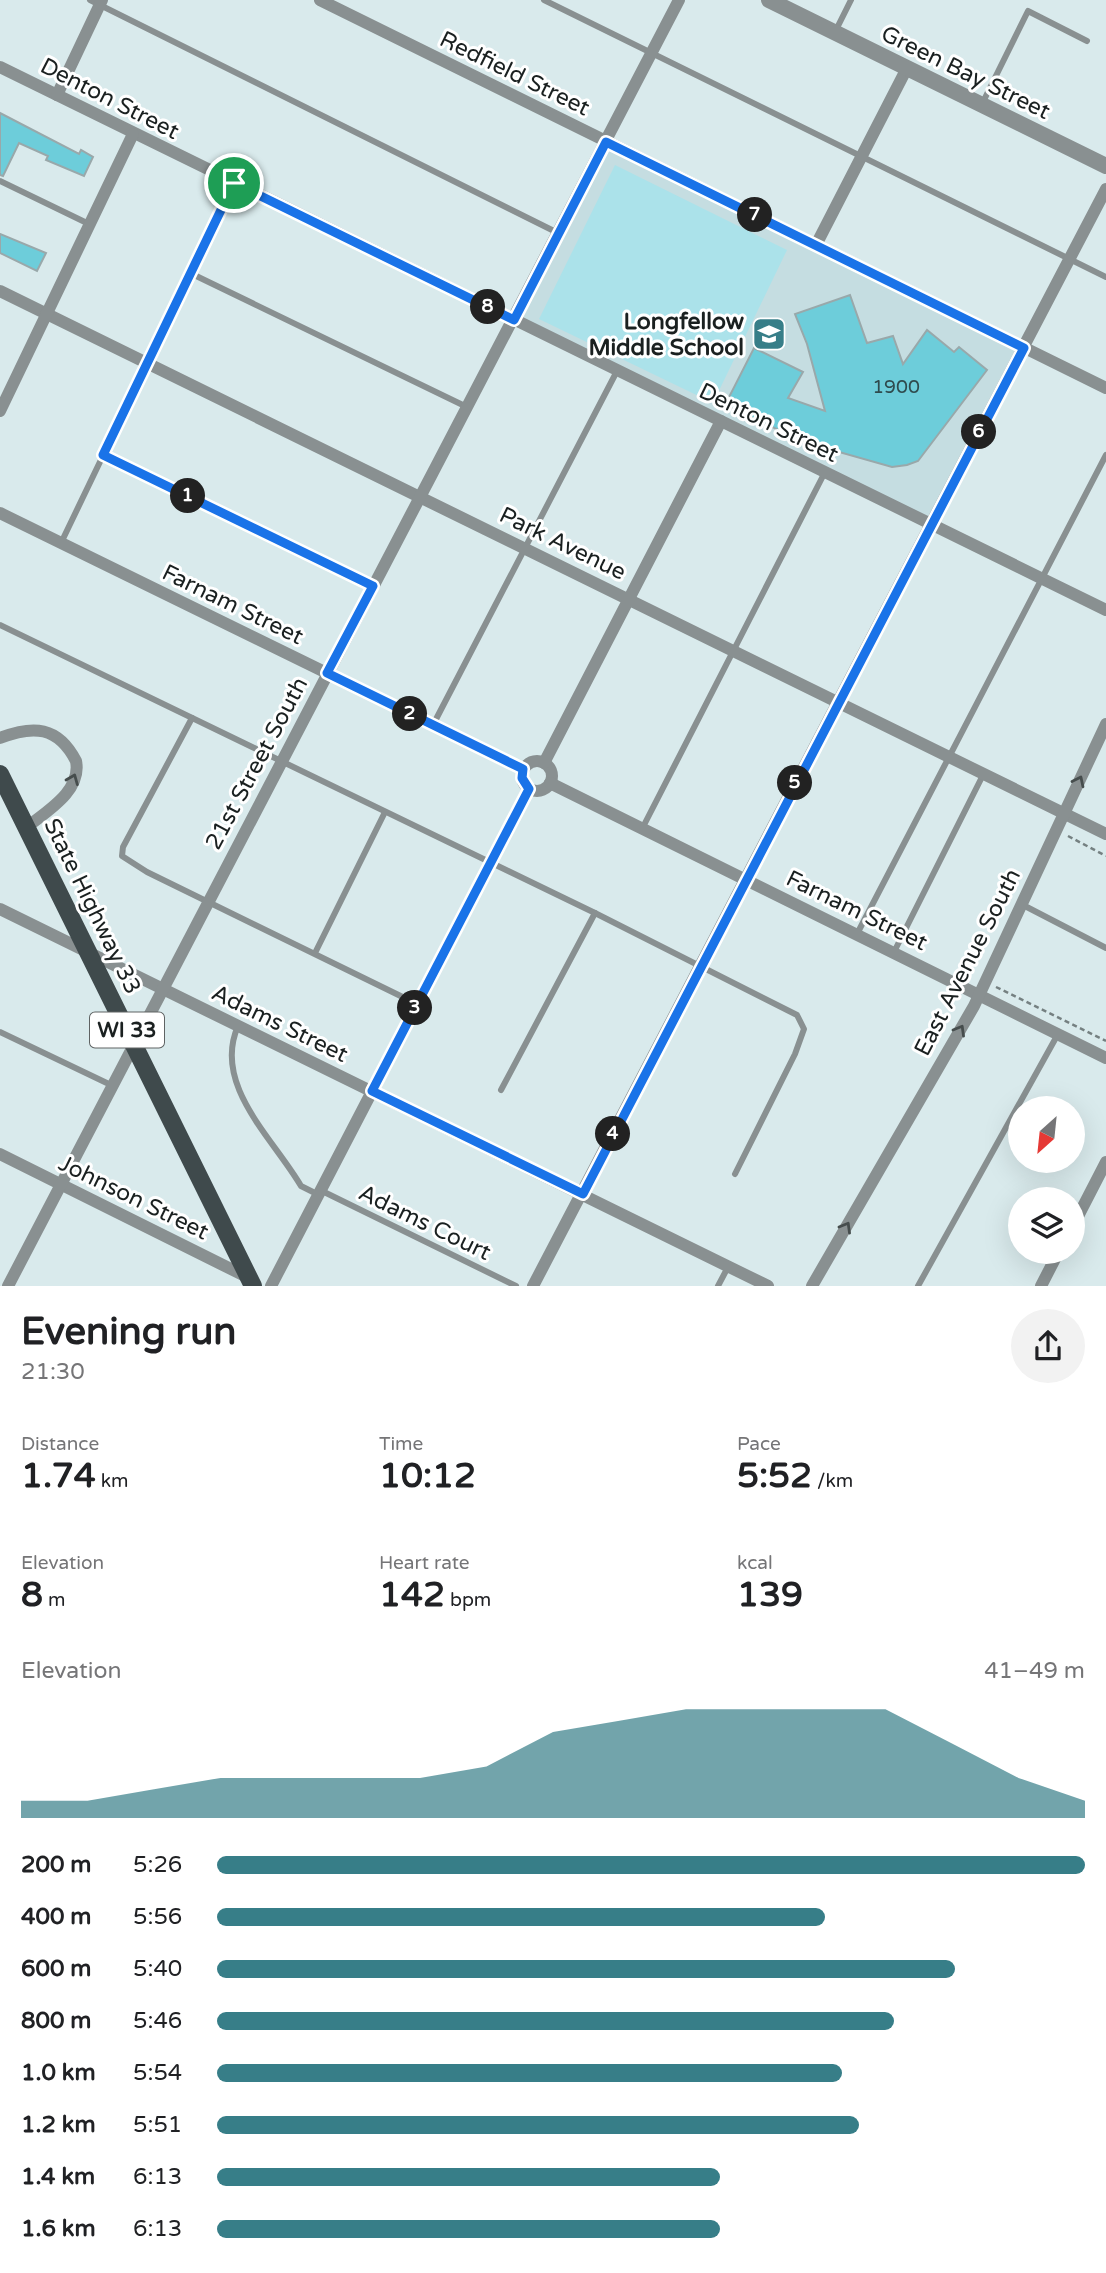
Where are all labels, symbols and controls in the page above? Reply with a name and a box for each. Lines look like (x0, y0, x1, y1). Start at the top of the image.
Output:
street label: Green Bay Street (876, 20, 1055, 126)
street label: Redfield Street (435, 25, 594, 122)
street label: Denton Street (36, 52, 184, 146)
pin (204, 153, 264, 213)
icon: arrive (215, 164, 253, 202)
pin: 7 (738, 198, 772, 232)
text: 7 (749, 203, 760, 225)
pin: 8 (470, 290, 505, 324)
text: 8 (482, 295, 493, 317)
place label: Longfellow Middle School (588, 308, 744, 362)
school or university icon: Longfellow Middle School (750, 315, 788, 353)
house number: 1900 (872, 376, 920, 398)
street label: Denton Street (694, 377, 843, 469)
pin: 6 (962, 414, 996, 450)
text: 6 (973, 420, 984, 442)
pin: 1 (170, 478, 206, 514)
text: 1 (182, 484, 193, 506)
street label: Park Avenue (495, 501, 630, 587)
street label: Farnam Street (157, 559, 308, 651)
street label: 21st Street South (200, 672, 314, 854)
pin: 2 (392, 696, 428, 732)
text: 2 (404, 702, 415, 724)
pin: 5 (778, 766, 812, 800)
text: 5 (789, 771, 800, 793)
one-way arrow (64, 774, 78, 786)
one-way arrow (1071, 776, 1085, 788)
street label: State Highway 33 (37, 814, 147, 999)
street label: East Avenue South (909, 864, 1027, 1061)
street label: Farnam Street (781, 865, 932, 957)
street label: Adams Street (207, 979, 352, 1069)
pin: 3 (398, 990, 432, 1026)
text: 3 (409, 996, 420, 1018)
road number: WI 33 (90, 1012, 164, 1048)
one-way arrow (952, 1025, 965, 1037)
north arrow (1008, 1096, 1085, 1172)
map controls (1008, 1096, 1085, 1264)
pin: 4 (596, 1116, 630, 1152)
text: 4 (607, 1122, 618, 1144)
street label: Johnson Street (54, 1149, 213, 1246)
street label: Adams Court (354, 1179, 495, 1267)
button: layers (1008, 1187, 1085, 1264)
one-way arrow (838, 1222, 851, 1234)
text: Evening run (21, 1309, 236, 1355)
button: share (1011, 1309, 1085, 1383)
text: 21:30 (21, 1358, 85, 1386)
text: Distance (21, 1433, 99, 1455)
text: Time (379, 1433, 423, 1455)
text: Pace (737, 1433, 781, 1455)
text: 1.74 (21, 1455, 96, 1497)
text: 10:12 (379, 1455, 476, 1497)
text: 5:52 (737, 1455, 812, 1497)
text: km (96, 1470, 128, 1492)
text: /km (812, 1470, 853, 1492)
text: Elevation (21, 1552, 104, 1574)
text: Heart rate (379, 1552, 470, 1574)
text: kcal (737, 1552, 773, 1574)
text: 8 (21, 1574, 43, 1616)
text: 142 (379, 1574, 445, 1616)
text: 139 (737, 1574, 803, 1616)
text: m (43, 1589, 65, 1611)
text: bpm (445, 1589, 491, 1611)
text: Elevation (21, 1657, 122, 1685)
text: 41–49 m (984, 1657, 1085, 1685)
text: 200 m (21, 1851, 91, 1879)
text: 5:26 (133, 1851, 182, 1879)
text: 400 m (21, 1903, 91, 1931)
text: 5:56 (133, 1903, 182, 1931)
text: 600 m (21, 1955, 91, 1983)
text: 5:40 (133, 1955, 182, 1983)
text: 800 m (21, 2007, 91, 2035)
text: 5:46 (133, 2007, 182, 2035)
text: 1.0 km (21, 2059, 96, 2087)
text: 5:54 (133, 2059, 182, 2087)
text: 1.2 km (21, 2111, 96, 2139)
text: 5:51 (133, 2111, 182, 2139)
text: 1.4 km (21, 2163, 95, 2191)
text: 6:13 (133, 2163, 182, 2191)
text: 1.6 km (21, 2215, 96, 2243)
text: 6:13 (133, 2215, 182, 2243)

